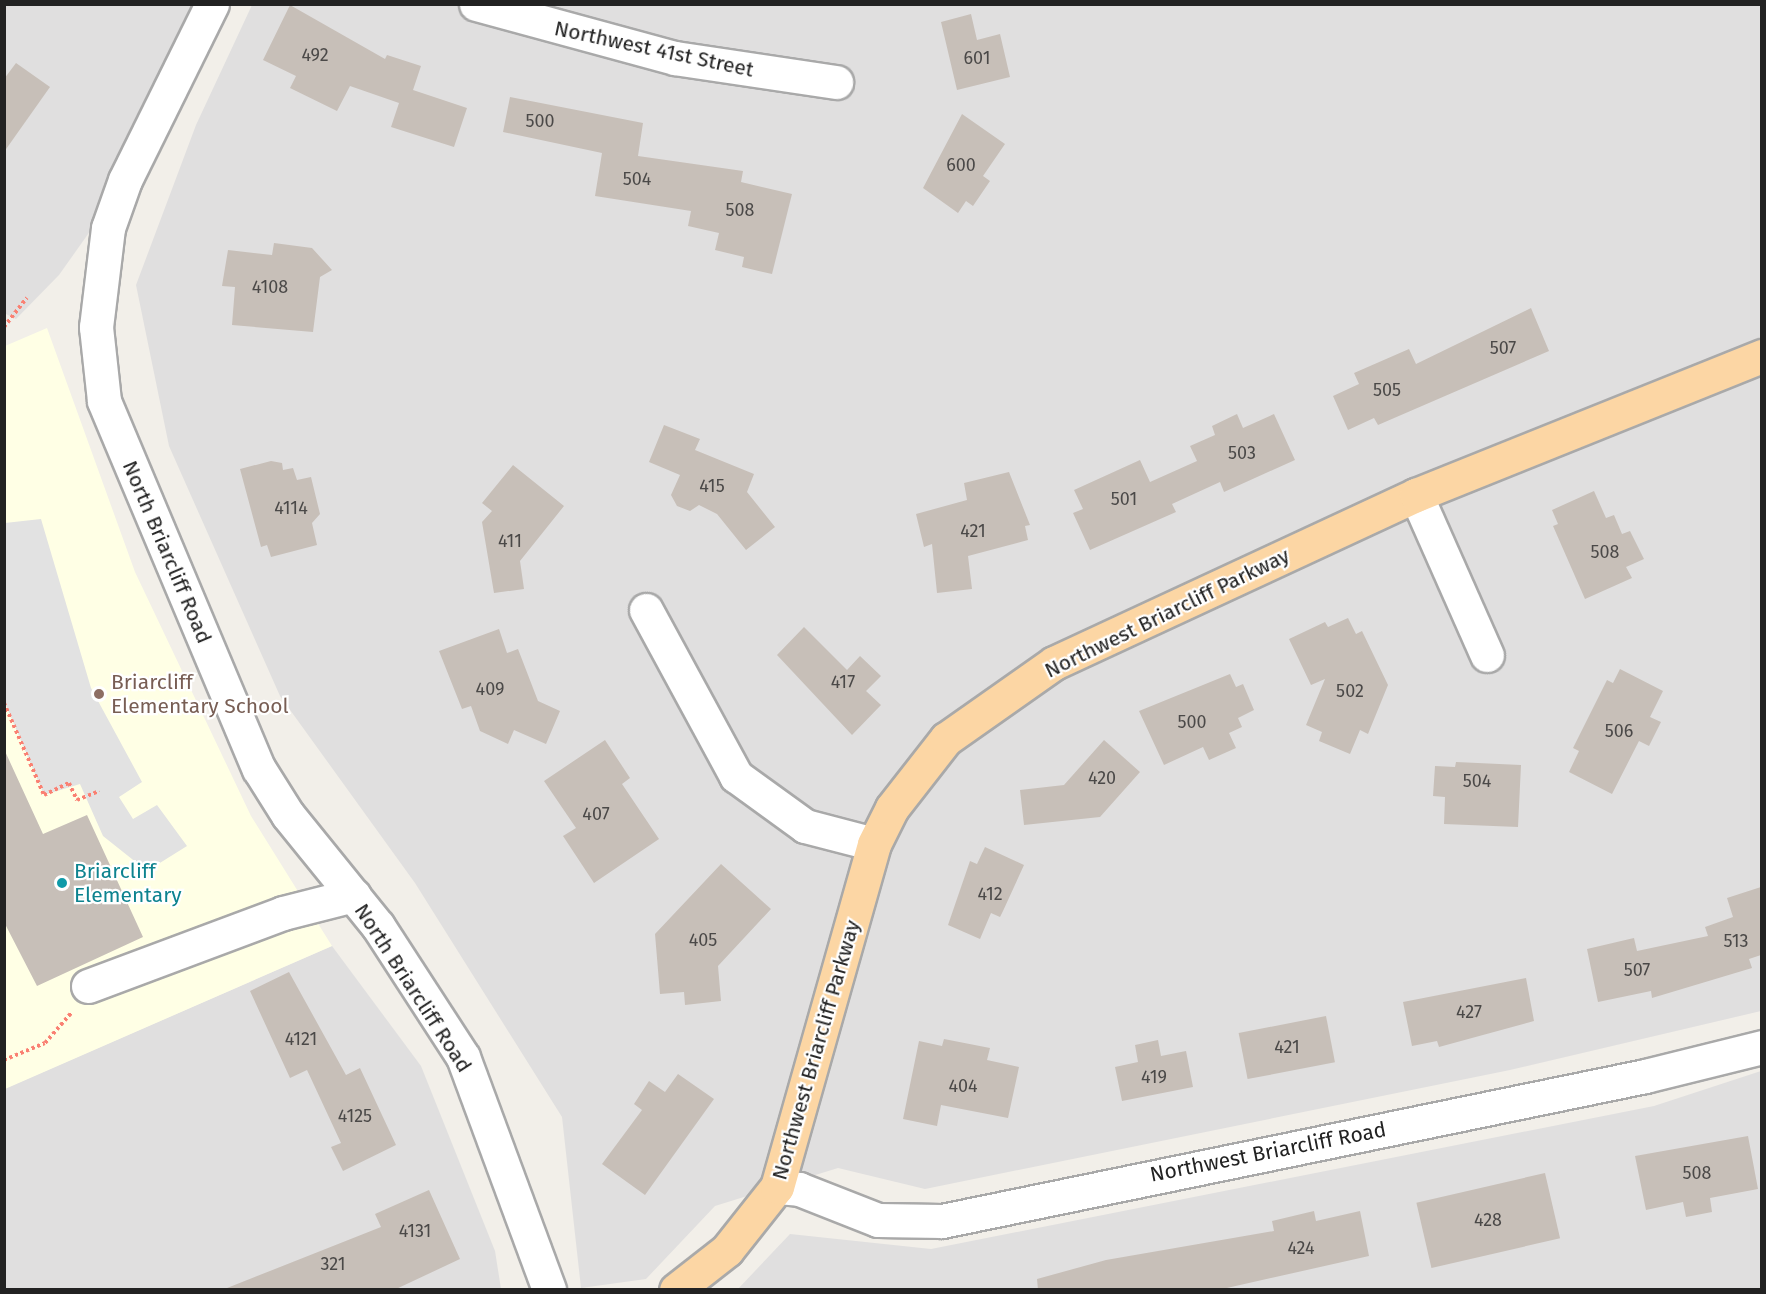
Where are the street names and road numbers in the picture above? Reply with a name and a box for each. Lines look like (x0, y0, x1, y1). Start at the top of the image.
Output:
street label: Northwest 41st Street (552, 16, 756, 82)
street label: North Briarcliff Road (117, 457, 217, 647)
street label: Northwest Briarcliff Parkway (1041, 543, 1293, 683)
street label: North Briarcliff Road (349, 899, 477, 1077)
street label: Northwest Briarcliff Parkway (767, 917, 865, 1183)
street label: Northwest Briarcliff Road (1148, 1117, 1388, 1187)

